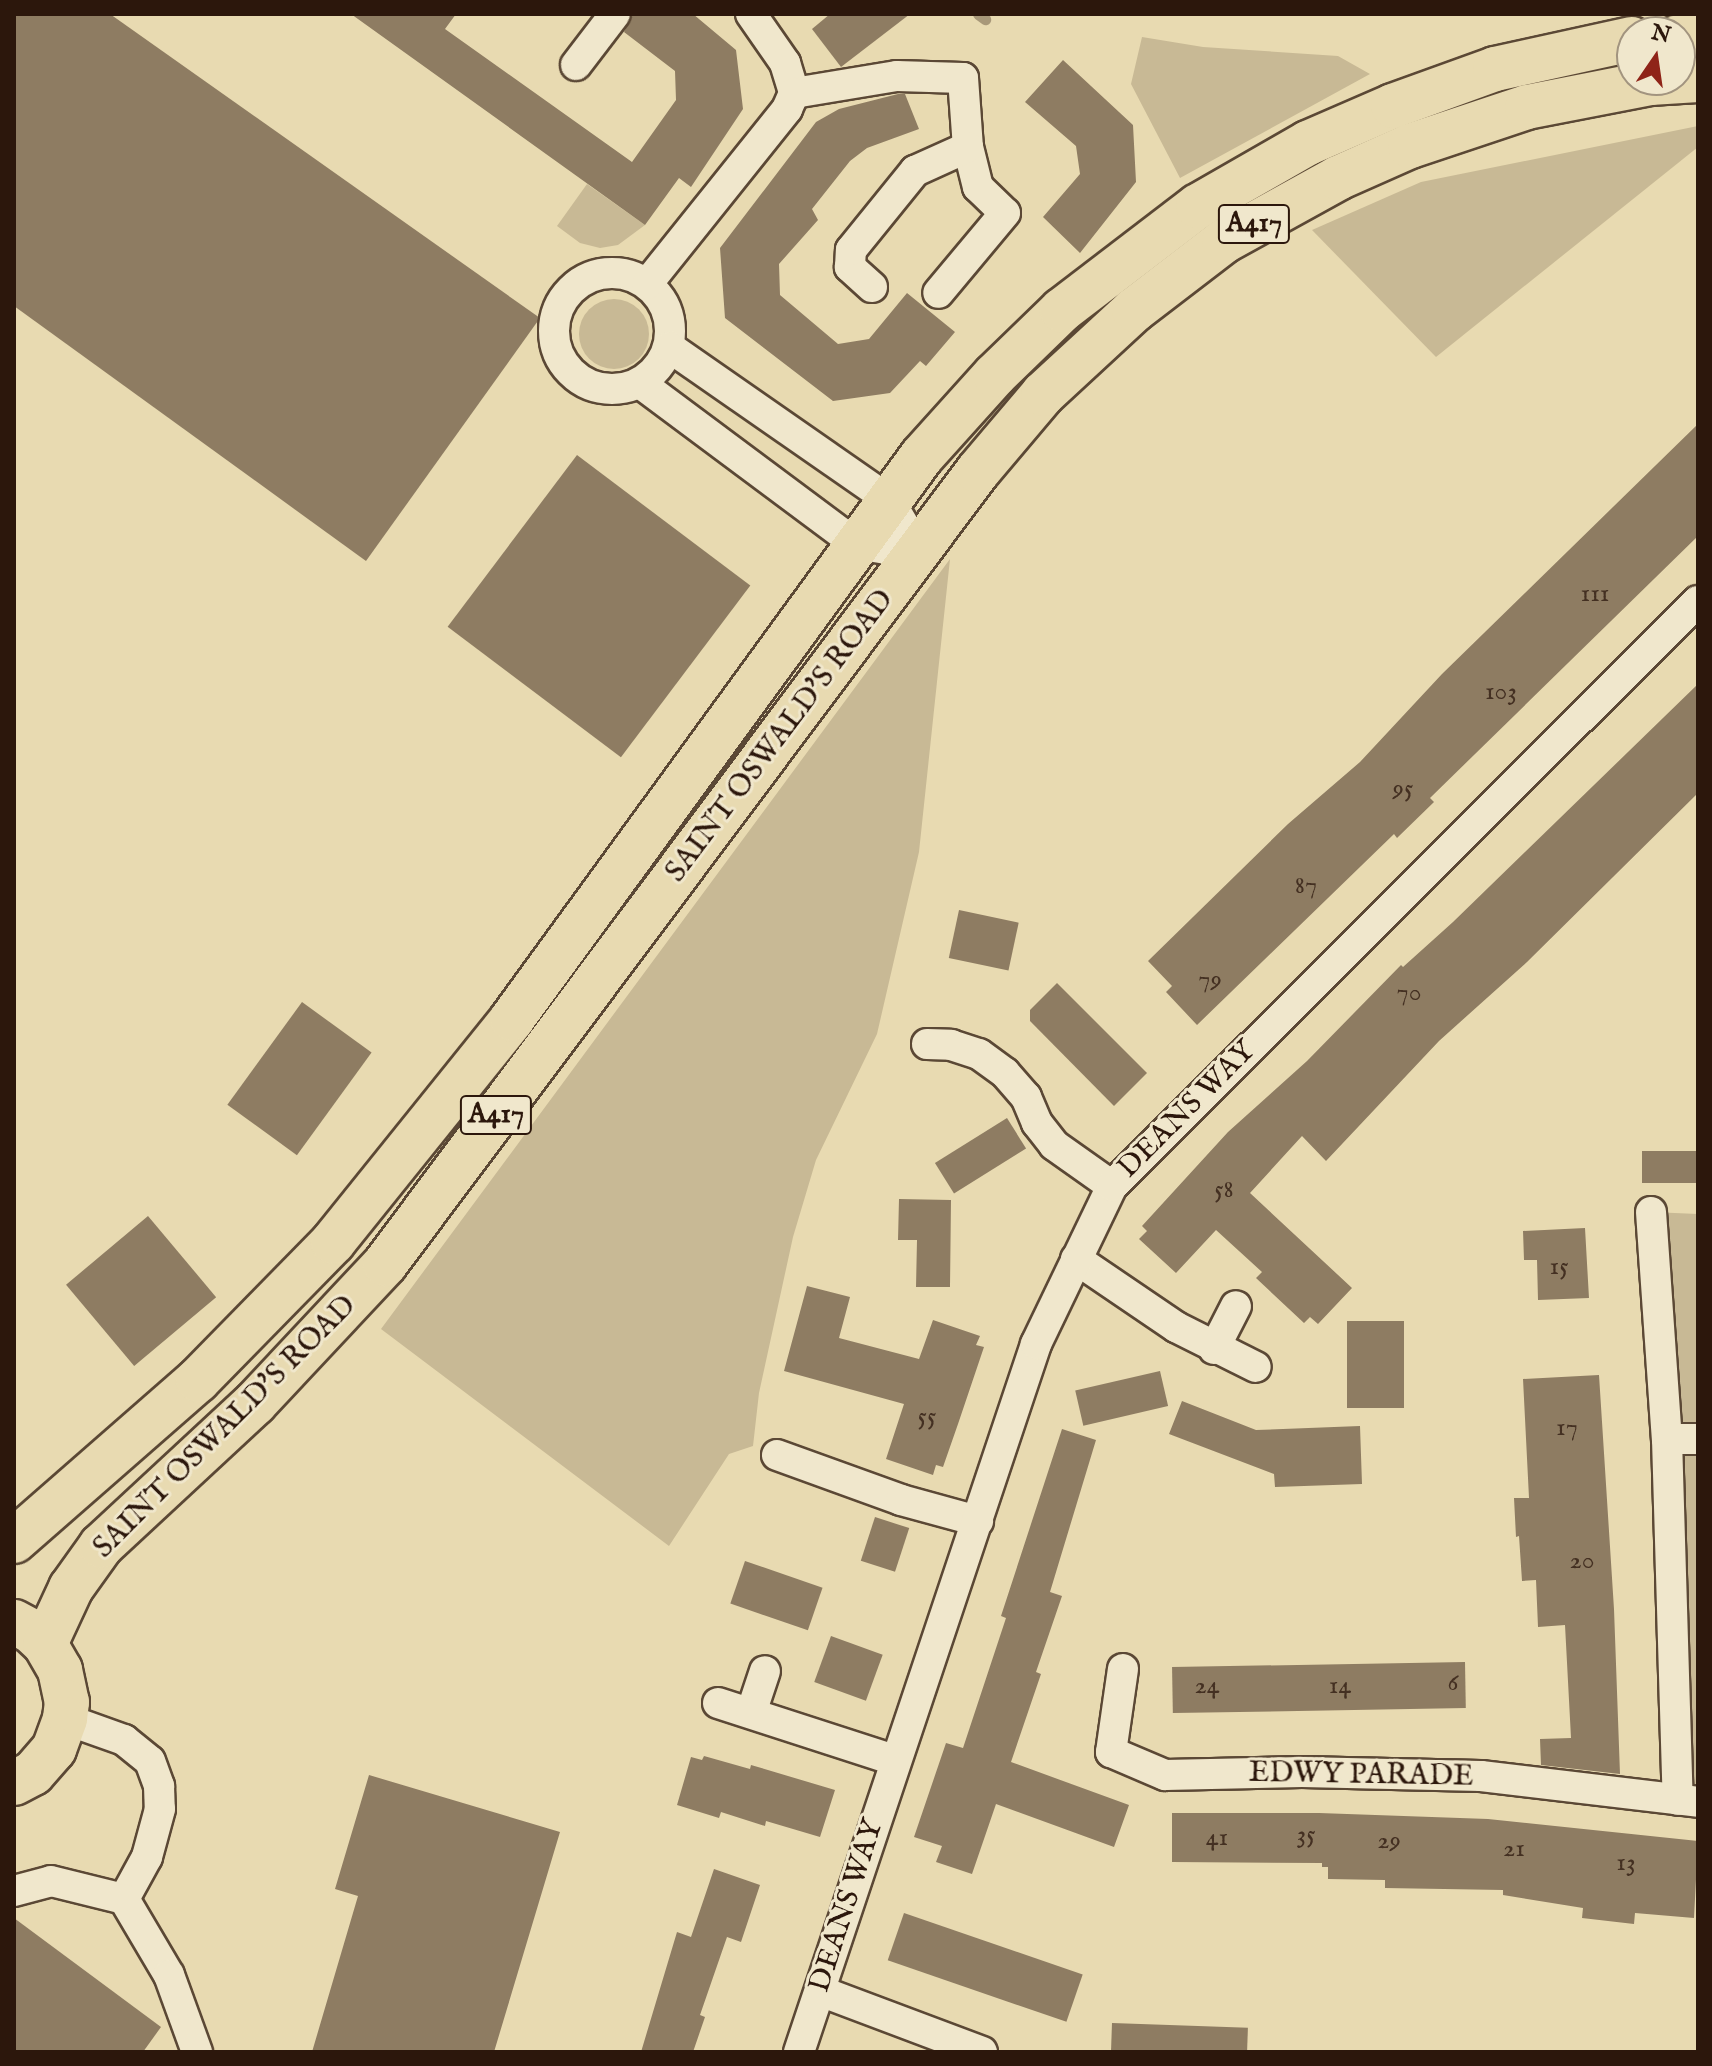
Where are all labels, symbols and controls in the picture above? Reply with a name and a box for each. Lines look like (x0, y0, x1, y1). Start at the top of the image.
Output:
north arrow (1616, 16, 1696, 96)
text: N (1649, 19, 1673, 50)
road number: A417 (1216, 200, 1292, 248)
house number: 111 (1580, 578, 1610, 610)
street label: SAINT OSWALD'S ROAD (658, 583, 902, 889)
house number: 103 (1485, 676, 1517, 708)
house number: 95 (1393, 773, 1413, 805)
house number: 87 (1295, 870, 1317, 902)
house number: 79 (1198, 964, 1222, 996)
house number: 70 (1397, 977, 1421, 1009)
street label: DEANS WAY (1111, 1034, 1263, 1186)
road number: A417 (458, 1091, 534, 1139)
house number: 58 (1214, 1174, 1234, 1206)
house number: 15 (1549, 1251, 1569, 1283)
street label: SAINT OSWALD'S ROAD (86, 1288, 364, 1566)
house number: 55 (918, 1401, 936, 1433)
house number: 17 (1556, 1412, 1578, 1444)
house number: 20 (1570, 1545, 1594, 1577)
house number: 6 (1448, 1667, 1458, 1699)
house number: 24 (1195, 1670, 1219, 1702)
house number: 14 (1329, 1670, 1351, 1702)
street label: EDWY PARADE (1248, 1755, 1474, 1795)
street label: DEANS WAY (802, 1815, 892, 1997)
house number: 35 (1296, 1819, 1316, 1851)
house number: 41 (1206, 1822, 1228, 1854)
house number: 29 (1377, 1825, 1401, 1857)
house number: 21 (1503, 1833, 1525, 1865)
house number: 13 (1616, 1847, 1636, 1879)

